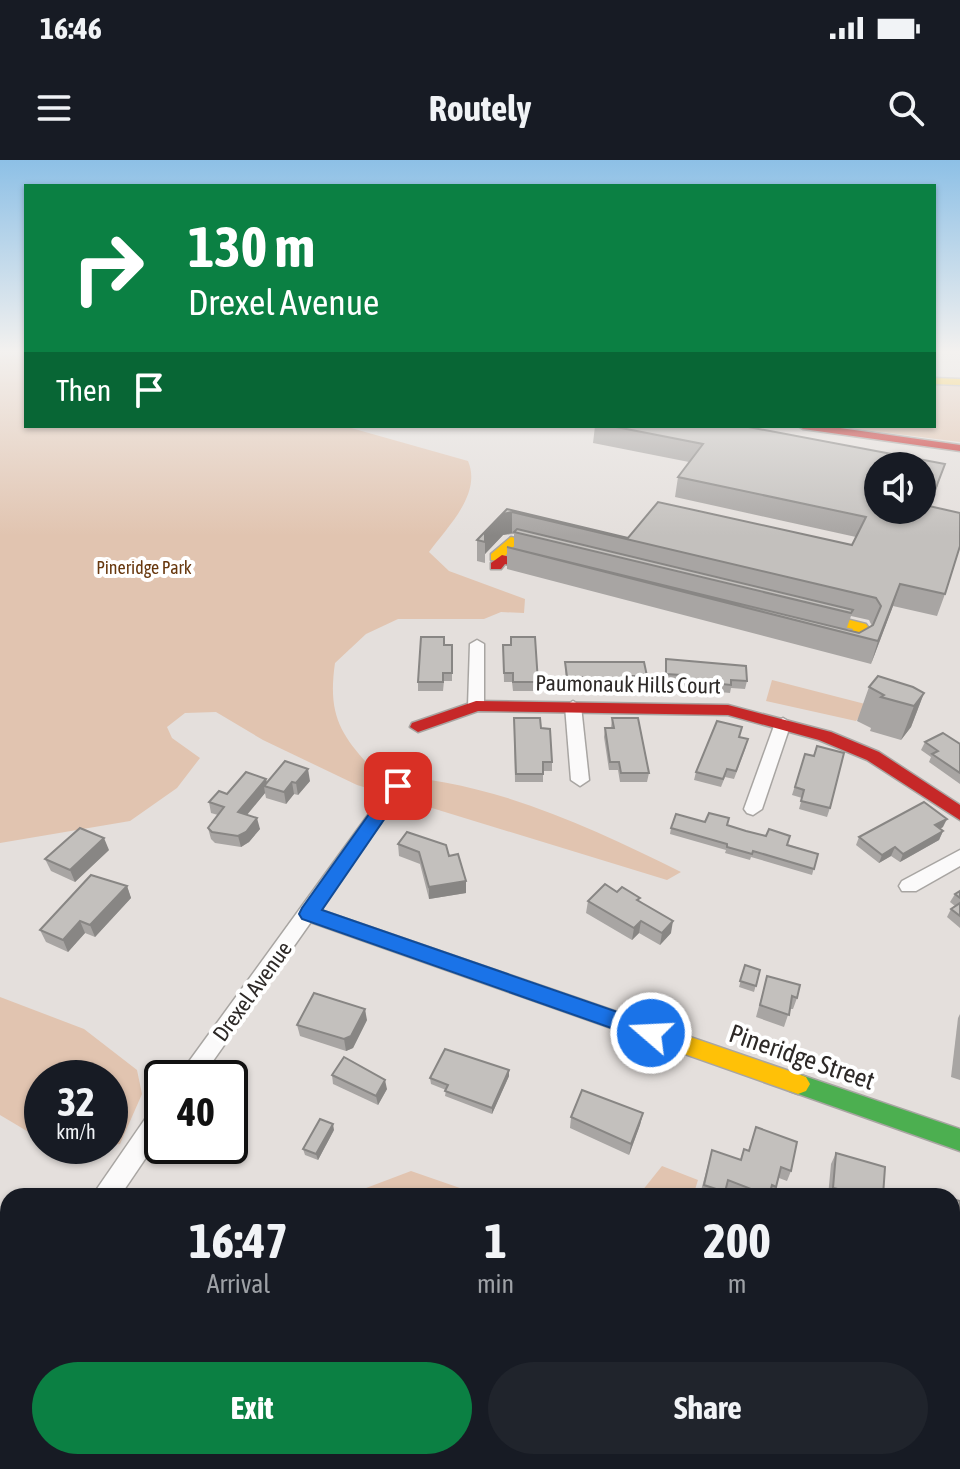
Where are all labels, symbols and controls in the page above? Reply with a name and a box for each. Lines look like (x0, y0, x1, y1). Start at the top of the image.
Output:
text: 16:46 (40, 11, 102, 45)
icon: menu (32, 86, 76, 130)
icon: search (884, 86, 928, 130)
text: Routely (429, 87, 531, 129)
text: 130 m (188, 215, 315, 279)
icon: right (56, 216, 160, 320)
text: Drexel Avenue (188, 281, 379, 323)
icon: arrive (127, 368, 171, 412)
text: Then (56, 373, 111, 407)
map controls (864, 452, 936, 524)
button: sound (864, 452, 936, 524)
park label: Pineridge Park (96, 557, 192, 578)
street label: Paumonauk Hills Court (535, 669, 721, 699)
pin (364, 752, 432, 820)
icon: arrive (376, 764, 420, 808)
street label: Drexel Avenue (207, 936, 297, 1046)
position arrow (609, 991, 693, 1075)
street label: Pineridge Street (725, 1018, 879, 1096)
speed limit sign: 40 (144, 1060, 248, 1164)
text: 32 (57, 1079, 95, 1124)
text: km/h (56, 1120, 96, 1143)
text: 16:47 (189, 1213, 288, 1268)
text: 1 (484, 1213, 507, 1268)
text: 200 (703, 1213, 771, 1268)
text: Arrival (207, 1269, 270, 1299)
text: min (477, 1269, 514, 1299)
text: m (728, 1269, 746, 1299)
button: Exit (32, 1362, 472, 1454)
button: Share (488, 1362, 928, 1454)

